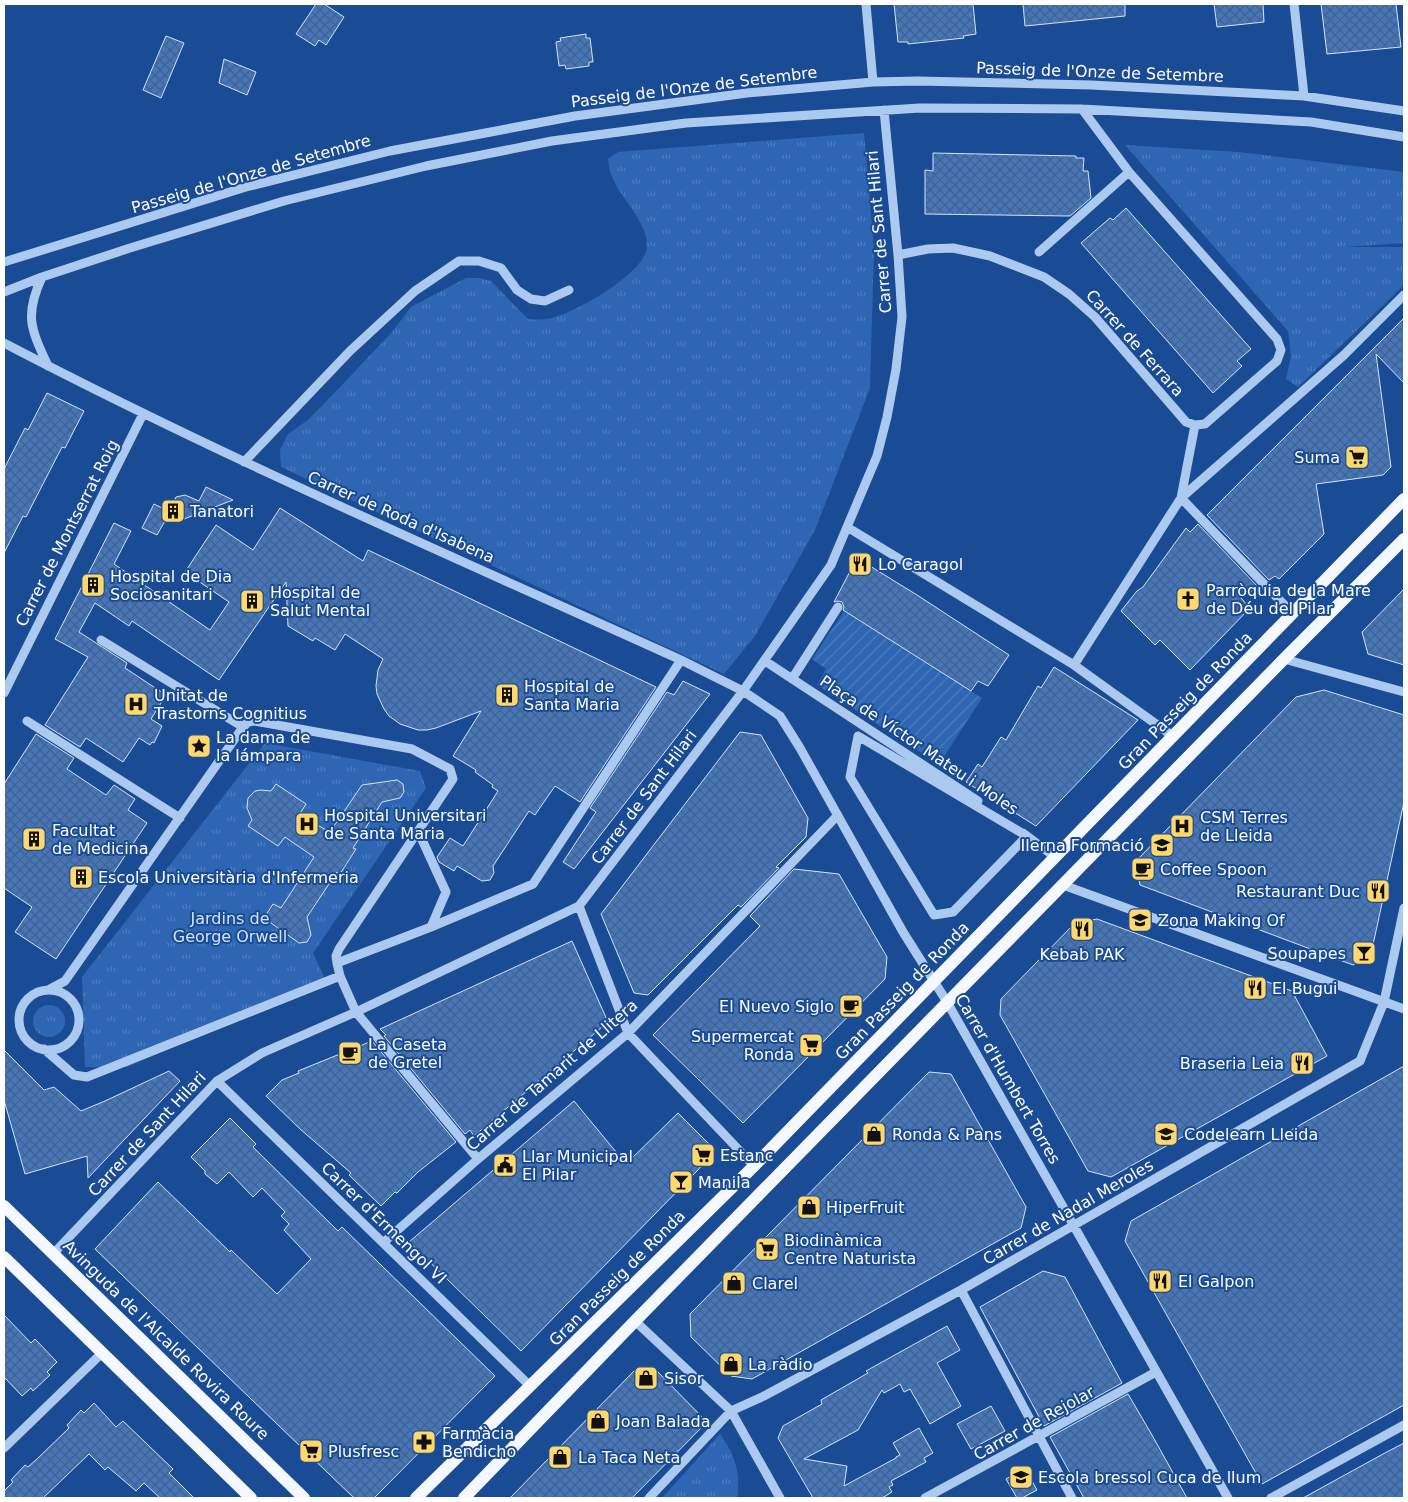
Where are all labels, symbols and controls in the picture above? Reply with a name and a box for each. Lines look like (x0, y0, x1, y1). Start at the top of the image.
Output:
street label: Passeig de l'Onze de Setembre (976, 58, 1224, 86)
street label: Passeig de l'Onze de Setembre (570, 62, 818, 112)
street label: Passeig de l'Onze de Setembre (129, 131, 373, 217)
street label: Carrer de Sant Hilari (862, 150, 896, 314)
street label: Carrer de Ferrara (1082, 286, 1188, 400)
street label: Carrer de Montserrat Roig (12, 436, 122, 630)
supermarket icon: Suma (1344, 444, 1370, 470)
place label: Suma (1294, 448, 1340, 467)
street label: Carrer de Roda d'Isabena (305, 467, 497, 567)
building icon: Tanatori (160, 498, 186, 524)
place label: Tanatori (189, 502, 254, 521)
restaurant icon: Lo Caragol (847, 551, 873, 577)
place label: Lo Caragol (878, 555, 963, 574)
place label: Hospital de Dia Sociosanitari (110, 567, 232, 604)
building icon: Hospital de Dia Sociosanitari (80, 572, 106, 598)
place label: Parròquia de la Mare de Déu del Pilar (1206, 581, 1371, 618)
place label: Hospital de Salut Mental (270, 583, 370, 620)
church icon: Parròquia de la Mare de Déu del Pilar (1175, 586, 1201, 612)
building icon: Hospital de Salut Mental (239, 588, 265, 614)
street label: Gran Passeig de Ronda (1114, 628, 1256, 774)
street label: Plaça de Víctor Mateu i Moles (816, 671, 1022, 819)
place label: Hospital de Santa Maria (524, 677, 620, 714)
building icon: Hospital de Santa Maria (494, 682, 520, 708)
place label: Unitat de Trastorns Cognitius (153, 686, 307, 723)
hospital icon: Unitat de Trastorns Cognitius (123, 691, 149, 717)
street label: Carrer de Sant Hilari (587, 726, 701, 868)
place label: La dama de la lámpara (216, 728, 310, 765)
place icon: La dama de la lámpara (186, 733, 212, 759)
place label: Hospital Universitari de Santa Maria (324, 806, 486, 843)
place label: CSM Terres de Lleida (1200, 808, 1288, 845)
hospital icon: Hospital Universitari de Santa Maria (294, 811, 320, 837)
hospital icon: CSM Terres de Lleida (1169, 813, 1195, 839)
place label: Facultat de Medicina (52, 821, 149, 858)
building icon: Facultat de Medicina (21, 826, 47, 852)
school or university icon: Ilerna Formació (1149, 832, 1175, 858)
place label: Ilerna Formació (1021, 836, 1144, 855)
cafe icon: Coffee Spoon (1130, 856, 1156, 882)
place label: Coffee Spoon (1160, 860, 1267, 879)
building icon: Escola Universitària d'Infermeria (68, 864, 94, 890)
place label: Escola Universitària d'Infermeria (98, 868, 359, 887)
restaurant icon: Restaurant Duc (1365, 878, 1391, 904)
place label: Restaurant Duc (1236, 882, 1360, 901)
school or university icon: Zona Making Of (1127, 907, 1153, 933)
park label: Jardins de George Orwell (173, 909, 287, 946)
place label: Zona Making Of (1158, 911, 1285, 930)
restaurant icon: Kebab PAK (1069, 916, 1095, 942)
street label: Gran Passeig de Ronda (831, 918, 973, 1064)
bar icon: Soupapes (1351, 940, 1377, 966)
place label: Soupapes (1268, 944, 1346, 963)
place label: Kebab PAK (1040, 945, 1125, 964)
restaurant icon: El Bugui (1242, 975, 1268, 1001)
place label: El Bugui (1272, 979, 1338, 998)
street label: Carrer d'Humbert Torres (952, 991, 1064, 1167)
cafe icon: El Nuevo Siglo (838, 993, 864, 1019)
street label: Carrer de Tamarit de Llitera (463, 996, 641, 1154)
place label: El Nuevo Siglo (719, 997, 834, 1016)
place label: Supermercat Ronda (691, 1027, 794, 1064)
supermarket icon: Supermercat Ronda (798, 1032, 824, 1058)
place label: La Caseta de Gretel (368, 1035, 447, 1072)
cafe icon: La Caseta de Gretel (337, 1040, 363, 1066)
restaurant icon: Braseria Leia (1289, 1050, 1315, 1076)
place label: Braseria Leia (1180, 1054, 1284, 1073)
street label: Carrer de Sant Hilari (84, 1068, 210, 1200)
shop icon: Ronda & Pans (861, 1121, 887, 1147)
school or university icon: Codelearn Lleida (1153, 1121, 1179, 1147)
place label: Ronda & Pans (892, 1125, 1002, 1144)
place label: Codelearn Lleida (1184, 1125, 1318, 1144)
supermarket icon: Estanc (690, 1142, 716, 1168)
place label: Estanc (720, 1146, 773, 1165)
place label: Llar Municipal El Pilar (522, 1147, 633, 1184)
public building icon: Llar Municipal El Pilar (492, 1152, 518, 1178)
street label: Carrer de Nadal Meroles (979, 1155, 1157, 1269)
street label: Carrer d'Ermengol VI (317, 1158, 451, 1288)
bar icon: Manila (668, 1169, 694, 1195)
place label: Manila (698, 1173, 750, 1192)
shop icon: HiperFruit (796, 1194, 822, 1220)
place label: HiperFruit (826, 1198, 905, 1217)
street label: Gran Passeig de Ronda (545, 1206, 689, 1350)
place label: Biodinàmica Centre Naturista (784, 1231, 916, 1268)
street label: Avinguda de l'Alcalde Rovira Roure (59, 1236, 273, 1444)
supermarket icon: Biodinàmica Centre Naturista (754, 1236, 780, 1262)
restaurant icon: El Galpon (1147, 1268, 1173, 1294)
shop icon: Clarel (721, 1270, 747, 1296)
place label: El Galpon (1178, 1272, 1254, 1291)
place label: Clarel (752, 1274, 798, 1293)
shop icon: La ràdio (718, 1351, 744, 1377)
place label: La ràdio (748, 1355, 813, 1374)
shop icon: Sisor (633, 1365, 659, 1391)
place label: Sisor (664, 1369, 704, 1388)
street label: Carrer de Rejolar (970, 1382, 1098, 1464)
shop icon: Joan Balada (585, 1408, 611, 1434)
place label: Joan Balada (615, 1412, 711, 1431)
place label: Farmàcia Bendicho (442, 1424, 516, 1461)
pharmacy icon: Farmàcia Bendicho (411, 1429, 437, 1455)
supermarket icon: Plusfresc (298, 1438, 324, 1464)
place label: Plusfresc (328, 1442, 399, 1461)
shop icon: La Taca Neta (547, 1444, 573, 1470)
place label: La Taca Neta (578, 1448, 680, 1467)
school or university icon: Escola bressol Cuca de llum (1008, 1464, 1034, 1490)
place label: Escola bressol Cuca de llum (1038, 1468, 1261, 1487)

